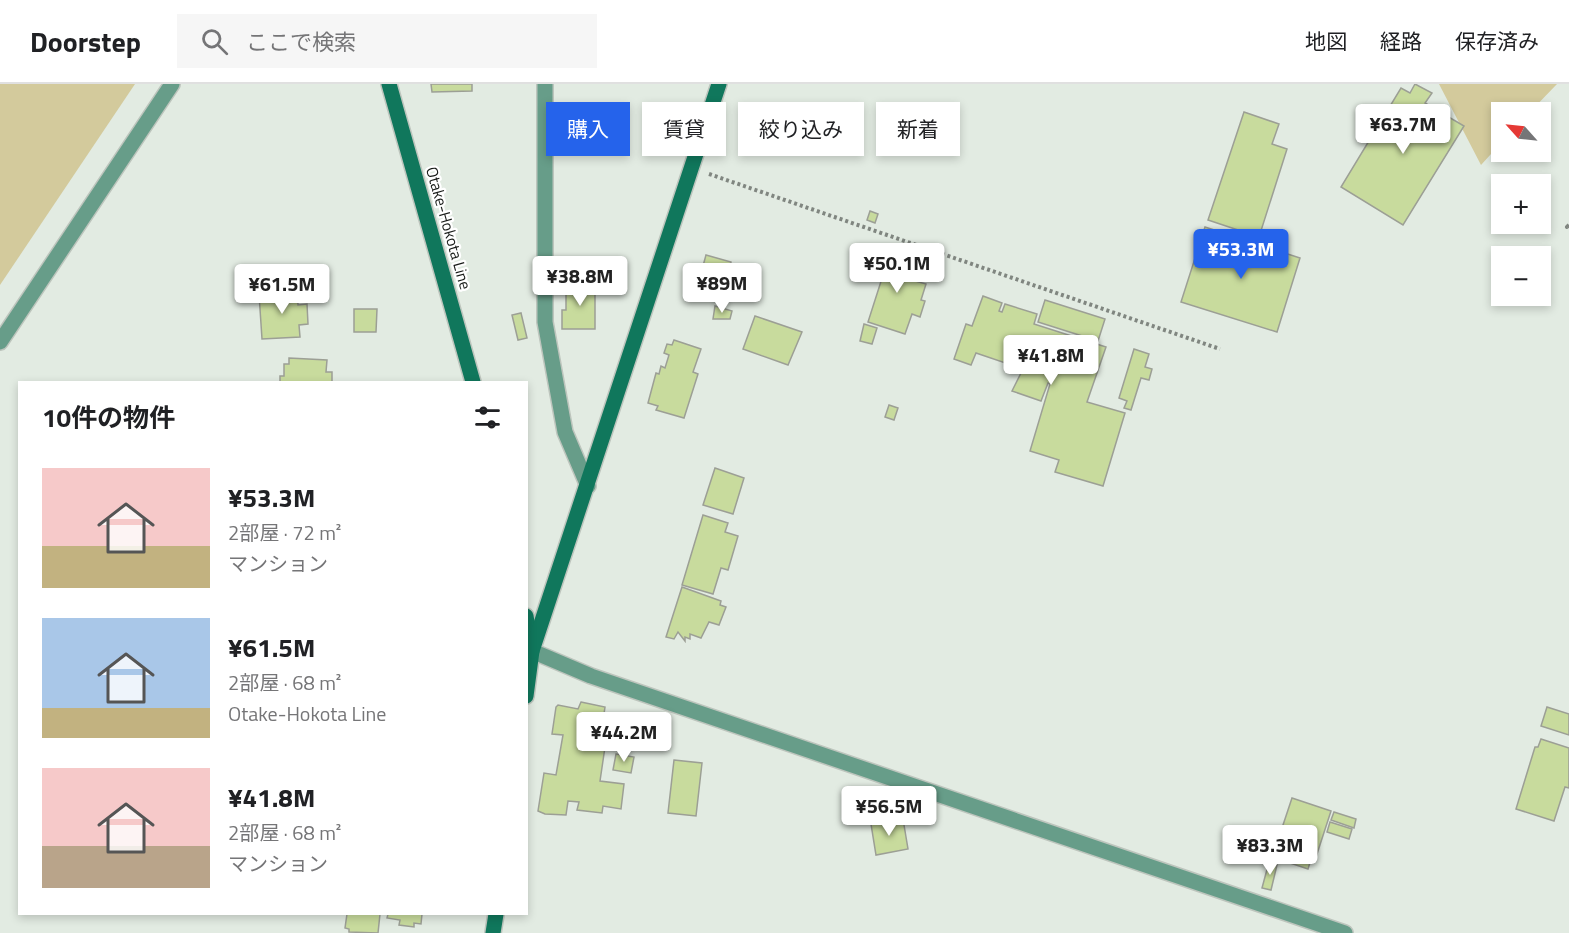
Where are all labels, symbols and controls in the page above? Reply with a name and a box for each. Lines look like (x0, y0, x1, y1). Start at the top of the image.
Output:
search box (177, 14, 597, 68)
text: Doorstep (30, 20, 141, 63)
icon: search (198, 25, 231, 58)
text: ここで検索 (246, 25, 356, 59)
text: 地図 (1305, 25, 1347, 57)
text: 経路 (1380, 25, 1422, 57)
text: 保存済み (1455, 25, 1539, 57)
chip: 購入 (546, 102, 630, 156)
chip: 賃貸 (642, 102, 726, 156)
chip: 絞り込み (738, 102, 864, 156)
chip: 新着 (876, 102, 960, 156)
north arrow (1491, 102, 1551, 162)
map controls (1491, 102, 1551, 306)
pin: ¥63.7M (1354, 104, 1452, 155)
text: ¥63.7M (1369, 108, 1437, 139)
street label: Otake-Hokota Line (420, 164, 478, 292)
button: + (1491, 174, 1551, 234)
pin: ¥53.3M (1192, 229, 1290, 280)
text: ¥53.3M (1207, 233, 1275, 264)
pin: ¥50.1M (848, 243, 946, 294)
button: − (1491, 246, 1551, 306)
text: ¥50.1M (863, 247, 931, 278)
pin: ¥38.8M (531, 256, 629, 307)
text: ¥38.8M (546, 260, 614, 291)
pin: ¥89M (686, 263, 758, 314)
pin: ¥61.5M (233, 264, 331, 315)
text: ¥89M (697, 267, 747, 298)
text: ¥61.5M (248, 268, 316, 299)
pin: ¥41.8M (1002, 335, 1100, 386)
text: ¥41.8M (1017, 339, 1085, 370)
text: 10件の物件 (42, 398, 175, 437)
icon: filters (471, 401, 504, 434)
text: ¥53.3M (228, 478, 315, 517)
icon: home (90, 492, 162, 564)
text: 2部屋 · 72 m² (228, 517, 341, 548)
text: マンション (228, 548, 328, 579)
text: ¥61.5M (228, 628, 315, 667)
icon: home (90, 642, 162, 714)
text: 2部屋 · 68 m² (228, 667, 341, 698)
text: Otake-Hokota Line (228, 698, 386, 729)
pin: ¥44.2M (575, 712, 673, 763)
text: ¥44.2M (590, 716, 658, 747)
text: ¥41.8M (228, 778, 315, 817)
pin: ¥56.5M (840, 786, 938, 837)
text: ¥56.5M (855, 790, 923, 821)
icon: home (90, 792, 162, 864)
text: 2部屋 · 68 m² (228, 817, 341, 848)
pin: ¥83.3M (1221, 825, 1319, 876)
text: ¥83.3M (1236, 829, 1304, 860)
text: マンション (228, 848, 328, 879)

